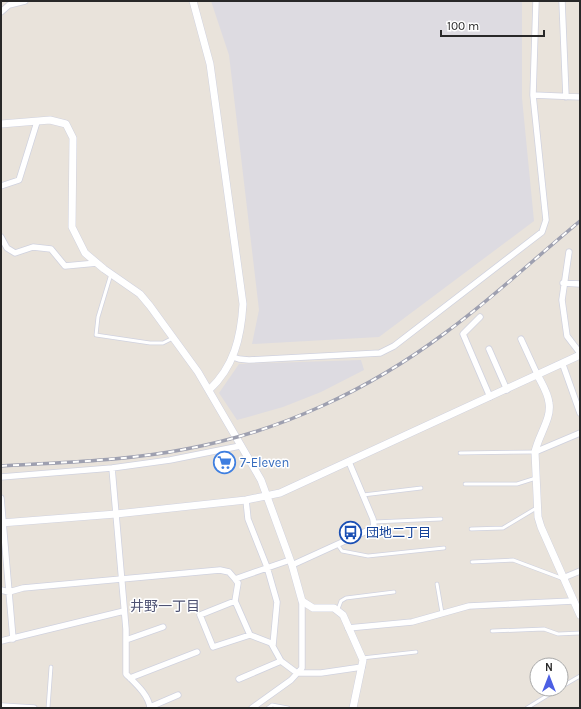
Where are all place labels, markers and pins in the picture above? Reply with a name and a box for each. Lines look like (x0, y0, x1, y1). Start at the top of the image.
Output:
supermarket icon: 7-Eleven (212, 449, 238, 475)
place label: 7-Eleven (240, 455, 289, 470)
bus stop icon: 団地二丁目 (338, 519, 364, 545)
place label: 団地二丁目 (366, 525, 431, 540)

